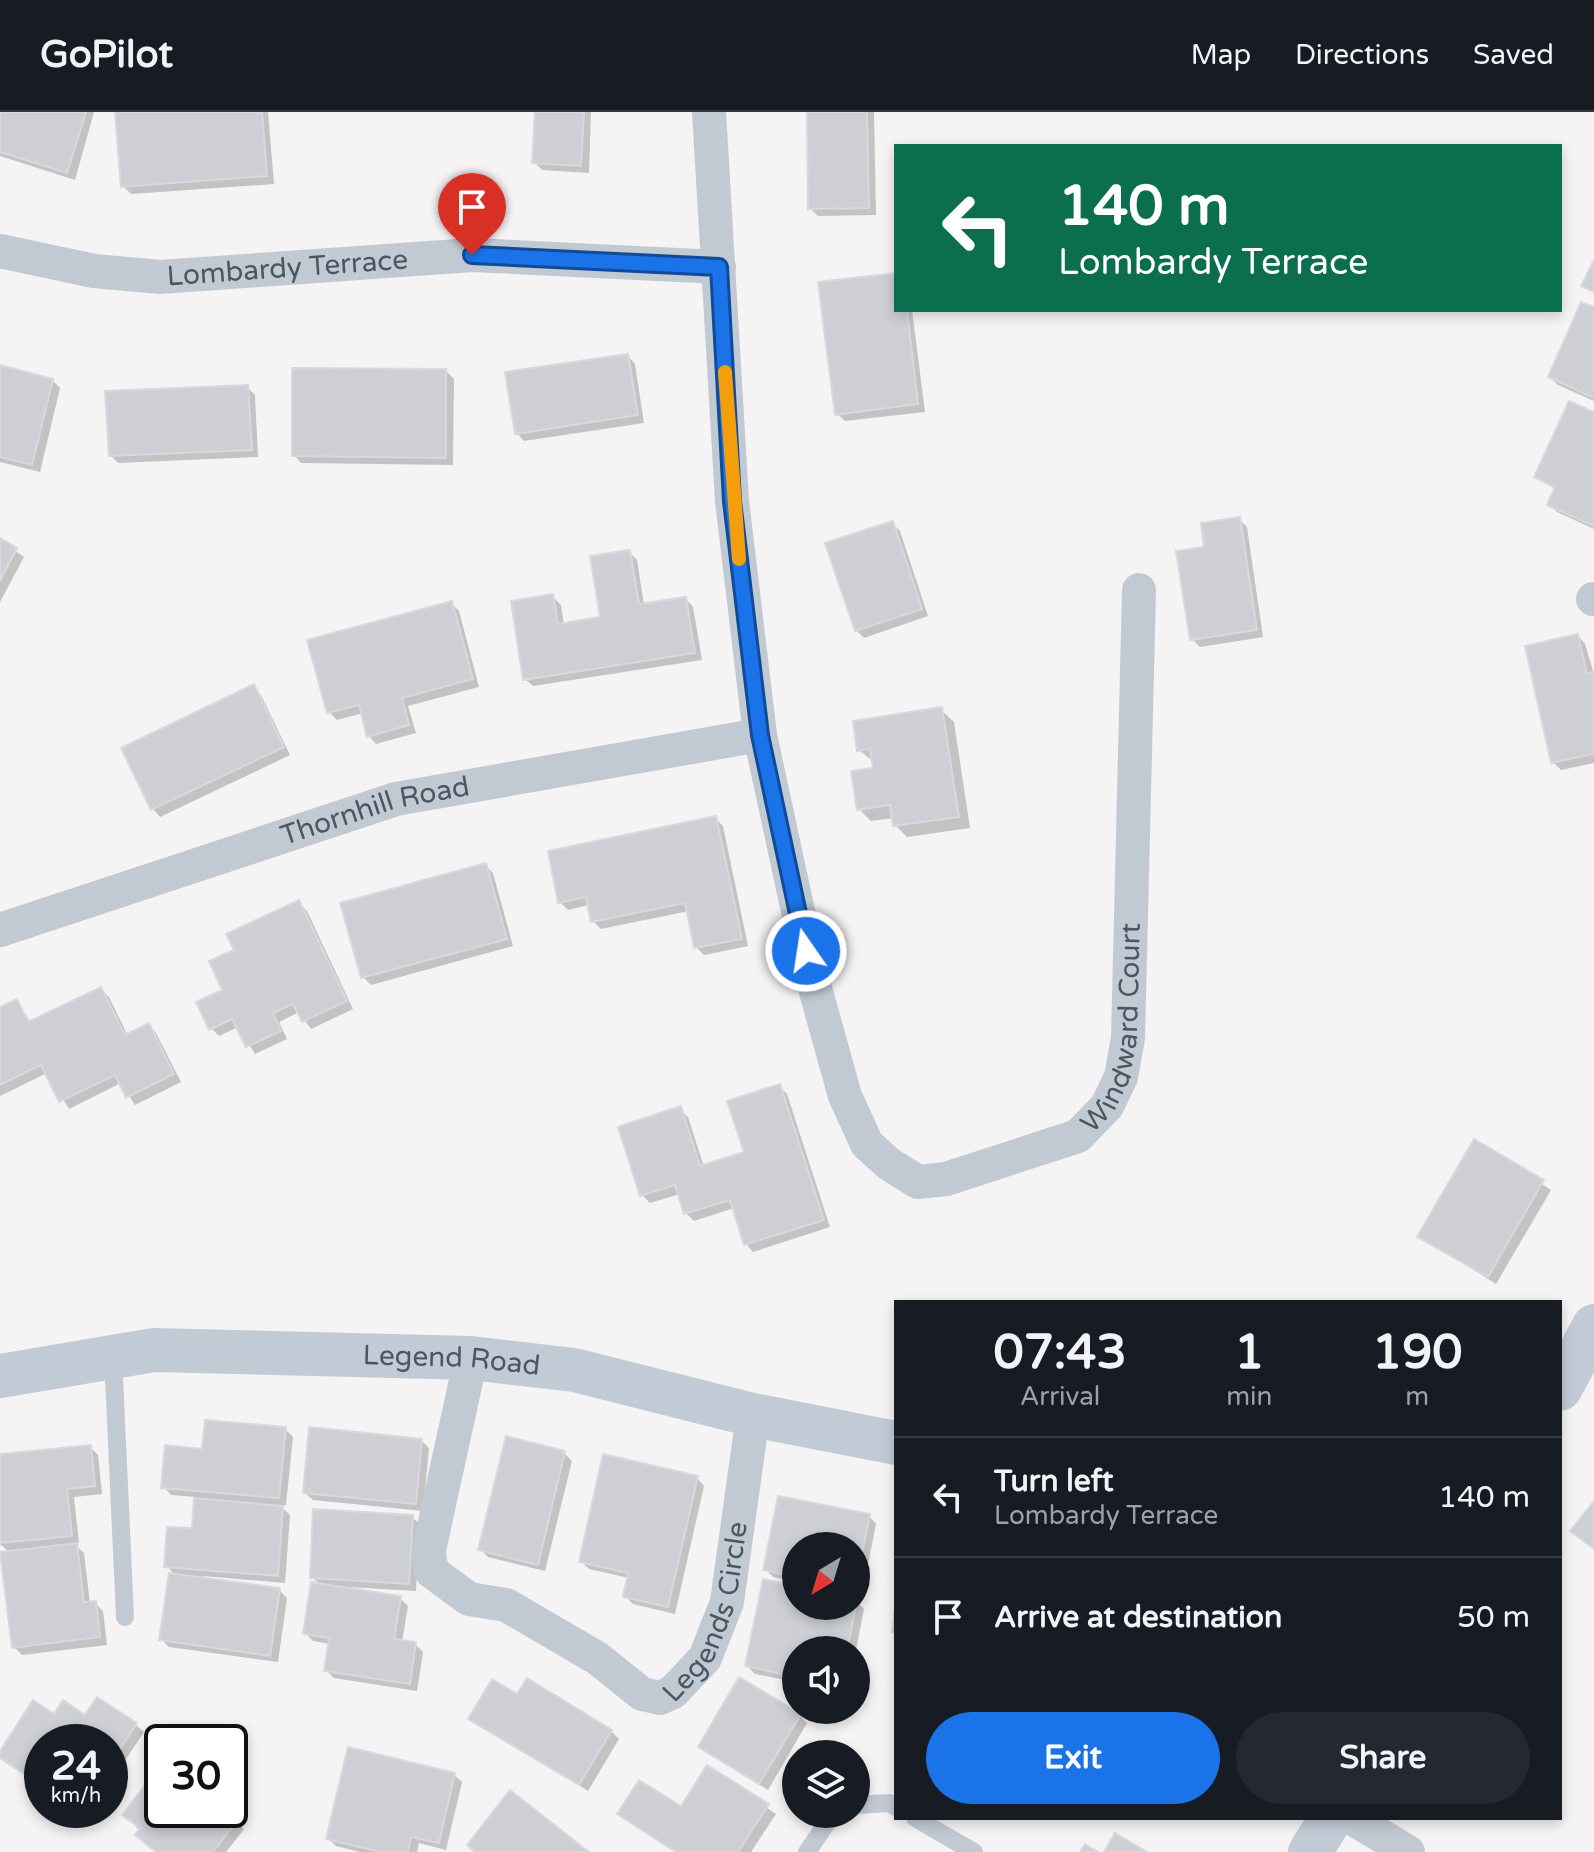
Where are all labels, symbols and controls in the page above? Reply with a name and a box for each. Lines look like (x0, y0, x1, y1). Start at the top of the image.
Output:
text: GoPilot (40, 32, 173, 78)
text: Map (1191, 38, 1251, 72)
text: Directions (1295, 38, 1429, 72)
text: Saved (1473, 38, 1554, 72)
pin (438, 173, 506, 255)
text: 140 m (1058, 173, 1229, 240)
icon: left (926, 176, 1030, 280)
icon: arrive (450, 185, 494, 229)
text: Lombardy Terrace (1058, 241, 1369, 284)
street label: Lombardy Terrace (166, 243, 409, 293)
street label: Thornhill Road (276, 769, 472, 853)
position arrow (764, 909, 848, 993)
street label: Windward Court (1074, 922, 1148, 1140)
text: 07:43 (994, 1324, 1127, 1382)
text: 1 (1234, 1324, 1264, 1382)
text: 190 (1372, 1324, 1462, 1382)
street label: Legend Road (362, 1338, 542, 1383)
text: Arrival (1020, 1381, 1100, 1412)
text: min (1226, 1381, 1272, 1412)
text: m (1405, 1381, 1429, 1412)
text: Turn left (994, 1463, 1113, 1500)
icon: left (926, 1475, 970, 1519)
text: 140 m (1438, 1479, 1530, 1516)
text: Lombardy Terrace (994, 1500, 1218, 1531)
street label: Legends Circle (655, 1520, 755, 1709)
north arrow (782, 1532, 870, 1620)
map controls (782, 1532, 870, 1828)
icon: arrive (926, 1595, 970, 1639)
text: Arrive at destination (994, 1599, 1282, 1636)
text: 50 m (1457, 1599, 1530, 1636)
button: sound (782, 1636, 870, 1724)
button: Exit (926, 1712, 1220, 1804)
button: Share (1236, 1712, 1530, 1804)
speed limit sign: 30 (144, 1724, 248, 1828)
button: layers (782, 1740, 870, 1828)
text: 24 (51, 1742, 101, 1790)
text: km/h (51, 1784, 101, 1808)

